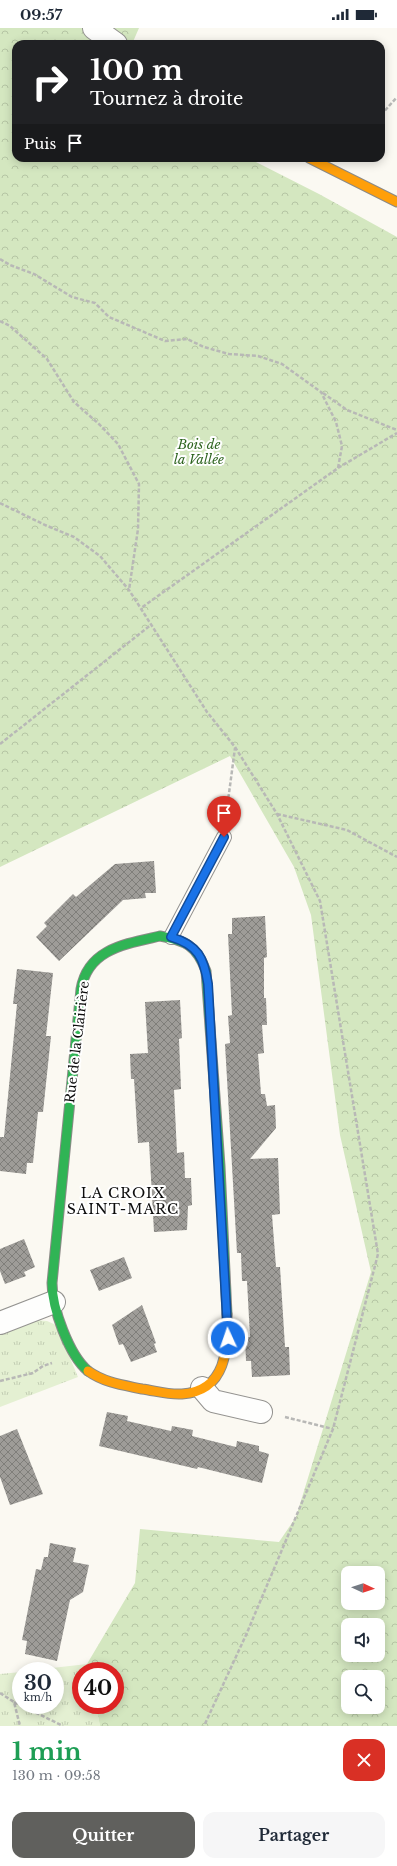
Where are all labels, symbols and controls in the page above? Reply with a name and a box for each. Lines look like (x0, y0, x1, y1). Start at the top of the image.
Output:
text: 09:57 (20, 5, 62, 24)
text: 100 m (90, 53, 183, 88)
icon: right (24, 56, 76, 108)
text: Tournez à droite (90, 88, 243, 110)
icon: arrive (64, 132, 86, 154)
text: Puis (24, 134, 56, 153)
park label: Bois de la Vallée (174, 436, 224, 468)
pin (207, 796, 241, 837)
icon: arrive (213, 802, 235, 824)
street label: Rue de la Clairière (61, 980, 93, 1104)
district label: LA CROIX SAINT-MARC (67, 1184, 179, 1218)
position arrow (207, 1317, 249, 1359)
north arrow (341, 1566, 385, 1610)
map controls (341, 1566, 385, 1714)
button: sound (341, 1618, 385, 1662)
speed limit sign: 40 (72, 1662, 124, 1714)
button: search (341, 1670, 385, 1714)
text: 30 (24, 1671, 52, 1695)
text: km/h (24, 1691, 52, 1704)
text: 1 min (12, 1737, 82, 1766)
button: close (343, 1739, 385, 1781)
text: 130 m · 09:58 (12, 1767, 101, 1784)
button: Quitter (12, 1812, 195, 1858)
button: Partager (203, 1812, 385, 1858)

